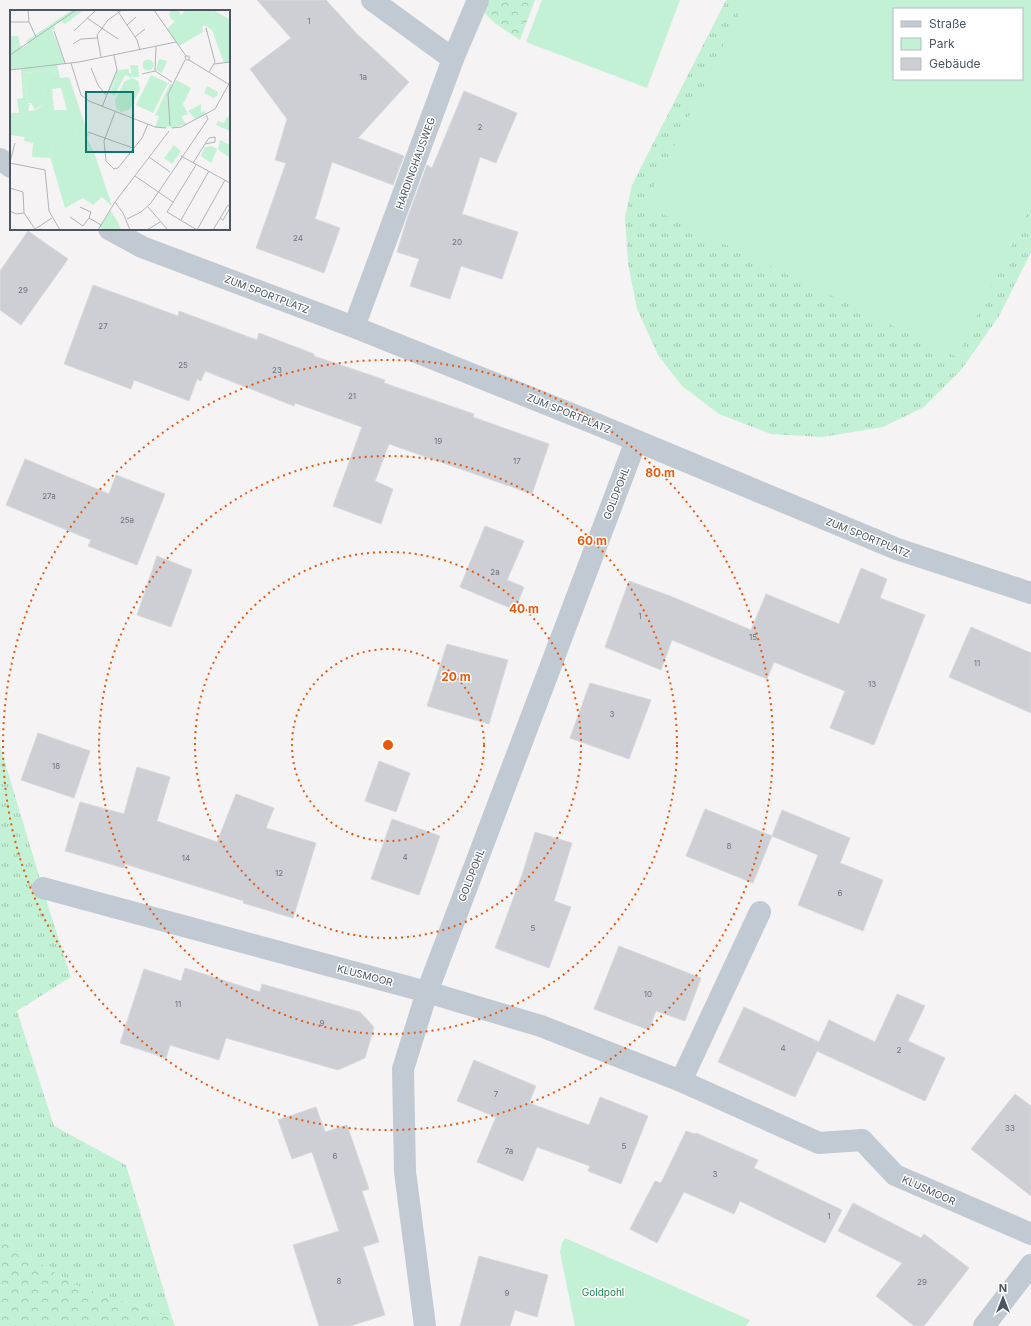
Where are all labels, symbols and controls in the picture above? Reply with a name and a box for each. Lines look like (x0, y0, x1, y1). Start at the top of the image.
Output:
legend (893, 8, 1023, 80)
inset map (10, 10, 230, 230)
house number: 1 (307, 16, 311, 26)
text: Straße (929, 16, 966, 31)
text: Park (929, 36, 955, 51)
text: Gebäude (929, 56, 981, 71)
house number: 1a (359, 72, 367, 82)
street label: HARDINGHAUSWEG (393, 115, 437, 211)
house number: 2 (478, 122, 483, 132)
house number: 24 (293, 233, 303, 243)
house number: 20 (452, 237, 462, 247)
street label: ZUM SPORTPLATZ (223, 272, 311, 316)
house number: 29 (18, 285, 28, 295)
house number: 27 (98, 321, 108, 331)
house number: 25 (178, 360, 188, 370)
house number: 23 (272, 365, 282, 375)
house number: 21 (348, 391, 356, 401)
street label: ZUM SPORTPLATZ (525, 391, 613, 435)
house number: 19 (434, 436, 442, 446)
house number: 17 (513, 456, 521, 466)
street label: GOLDPOHL (601, 465, 632, 521)
text: 80 m (645, 465, 675, 480)
house number: 27a (42, 491, 56, 501)
house number: 25a (120, 515, 134, 525)
street label: ZUM SPORTPLATZ (824, 515, 912, 559)
text: 60 m (577, 533, 607, 548)
house number: 2a (490, 567, 500, 577)
text: 40 m (509, 601, 539, 616)
house number: 1 (638, 611, 642, 621)
house number: 15 (749, 632, 757, 642)
house number: 11 (974, 658, 980, 668)
text: 20 m (441, 669, 471, 684)
house number: 13 (868, 679, 876, 689)
house number: 3 (610, 709, 615, 719)
centre of rings (381, 738, 395, 752)
house number: 18 (52, 761, 60, 771)
house number: 8 (727, 841, 732, 851)
street label: GOLDPOHL (456, 847, 487, 903)
house number: 4 (402, 852, 408, 862)
house number: 14 (182, 853, 190, 863)
house number: 12 (275, 868, 283, 878)
house number: 6 (838, 888, 843, 898)
house number: 5 (531, 923, 536, 933)
street label: KLUSMOOR (336, 962, 395, 988)
house number: 10 (644, 989, 652, 999)
house number: 11 (175, 999, 181, 1009)
house number: 9 (320, 1018, 325, 1028)
house number: 4 (780, 1043, 786, 1053)
house number: 2 (897, 1045, 902, 1055)
house number: 7 (494, 1089, 499, 1099)
house number: 33 (1005, 1123, 1015, 1133)
house number: 5 (622, 1141, 627, 1151)
house number: 7a (505, 1146, 513, 1156)
house number: 6 (333, 1151, 338, 1161)
house number: 3 (713, 1169, 718, 1179)
street label: KLUSMOOR (901, 1173, 958, 1207)
house number: 1 (827, 1211, 831, 1221)
house number: 8 (337, 1276, 342, 1286)
house number: 29 (917, 1277, 927, 1287)
north arrow (983, 1278, 1023, 1318)
text: N (999, 1281, 1007, 1295)
park label: Goldpohl (582, 1286, 624, 1298)
house number: 9 (505, 1288, 510, 1298)

